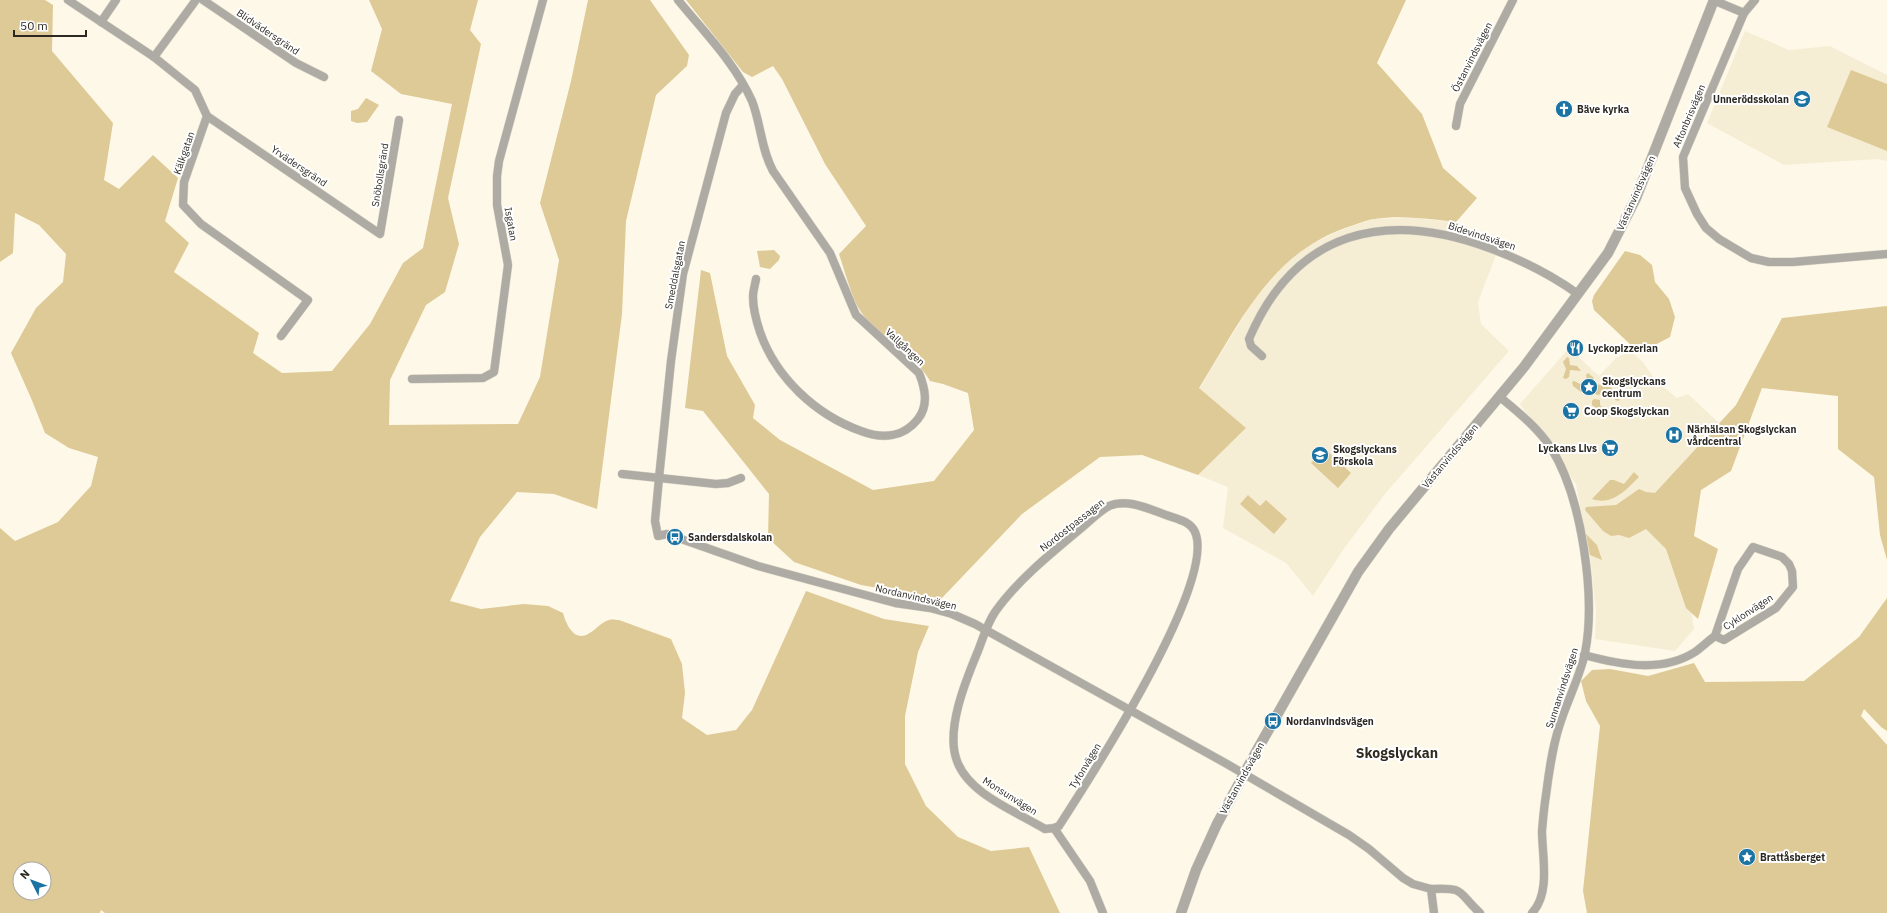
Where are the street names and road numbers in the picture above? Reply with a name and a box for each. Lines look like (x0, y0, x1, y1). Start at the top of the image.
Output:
street label: Blidvädersgränd (234, 6, 302, 58)
street label: Östanvindsvägen (1449, 20, 1495, 94)
street label: Aftonbrisvägen (1670, 82, 1708, 150)
street label: Kälkgatan (171, 130, 197, 176)
street label: Yrvädersgränd (268, 142, 330, 190)
street label: Snöbollsgränd (369, 142, 391, 208)
street label: Västanvindsvägen (1614, 154, 1658, 232)
street label: Isgatan (502, 206, 520, 242)
street label: Bidevindsvägen (1446, 219, 1518, 253)
street label: Smeddalsgatan (662, 240, 688, 310)
street label: Vallgången (883, 325, 927, 369)
street label: Västanvindsvägen (1419, 421, 1481, 491)
street label: Nordostpassagen (1037, 496, 1107, 554)
street label: Nordanvindsvägen (874, 581, 958, 613)
street label: Cyklonvägen (1721, 591, 1775, 633)
street label: Sunnanvindsvägen (1543, 646, 1581, 730)
street label: Västanvindsvägen (1217, 740, 1267, 816)
street label: Tyfonvägen (1066, 741, 1104, 791)
street label: Monsunvägen (980, 774, 1040, 818)

